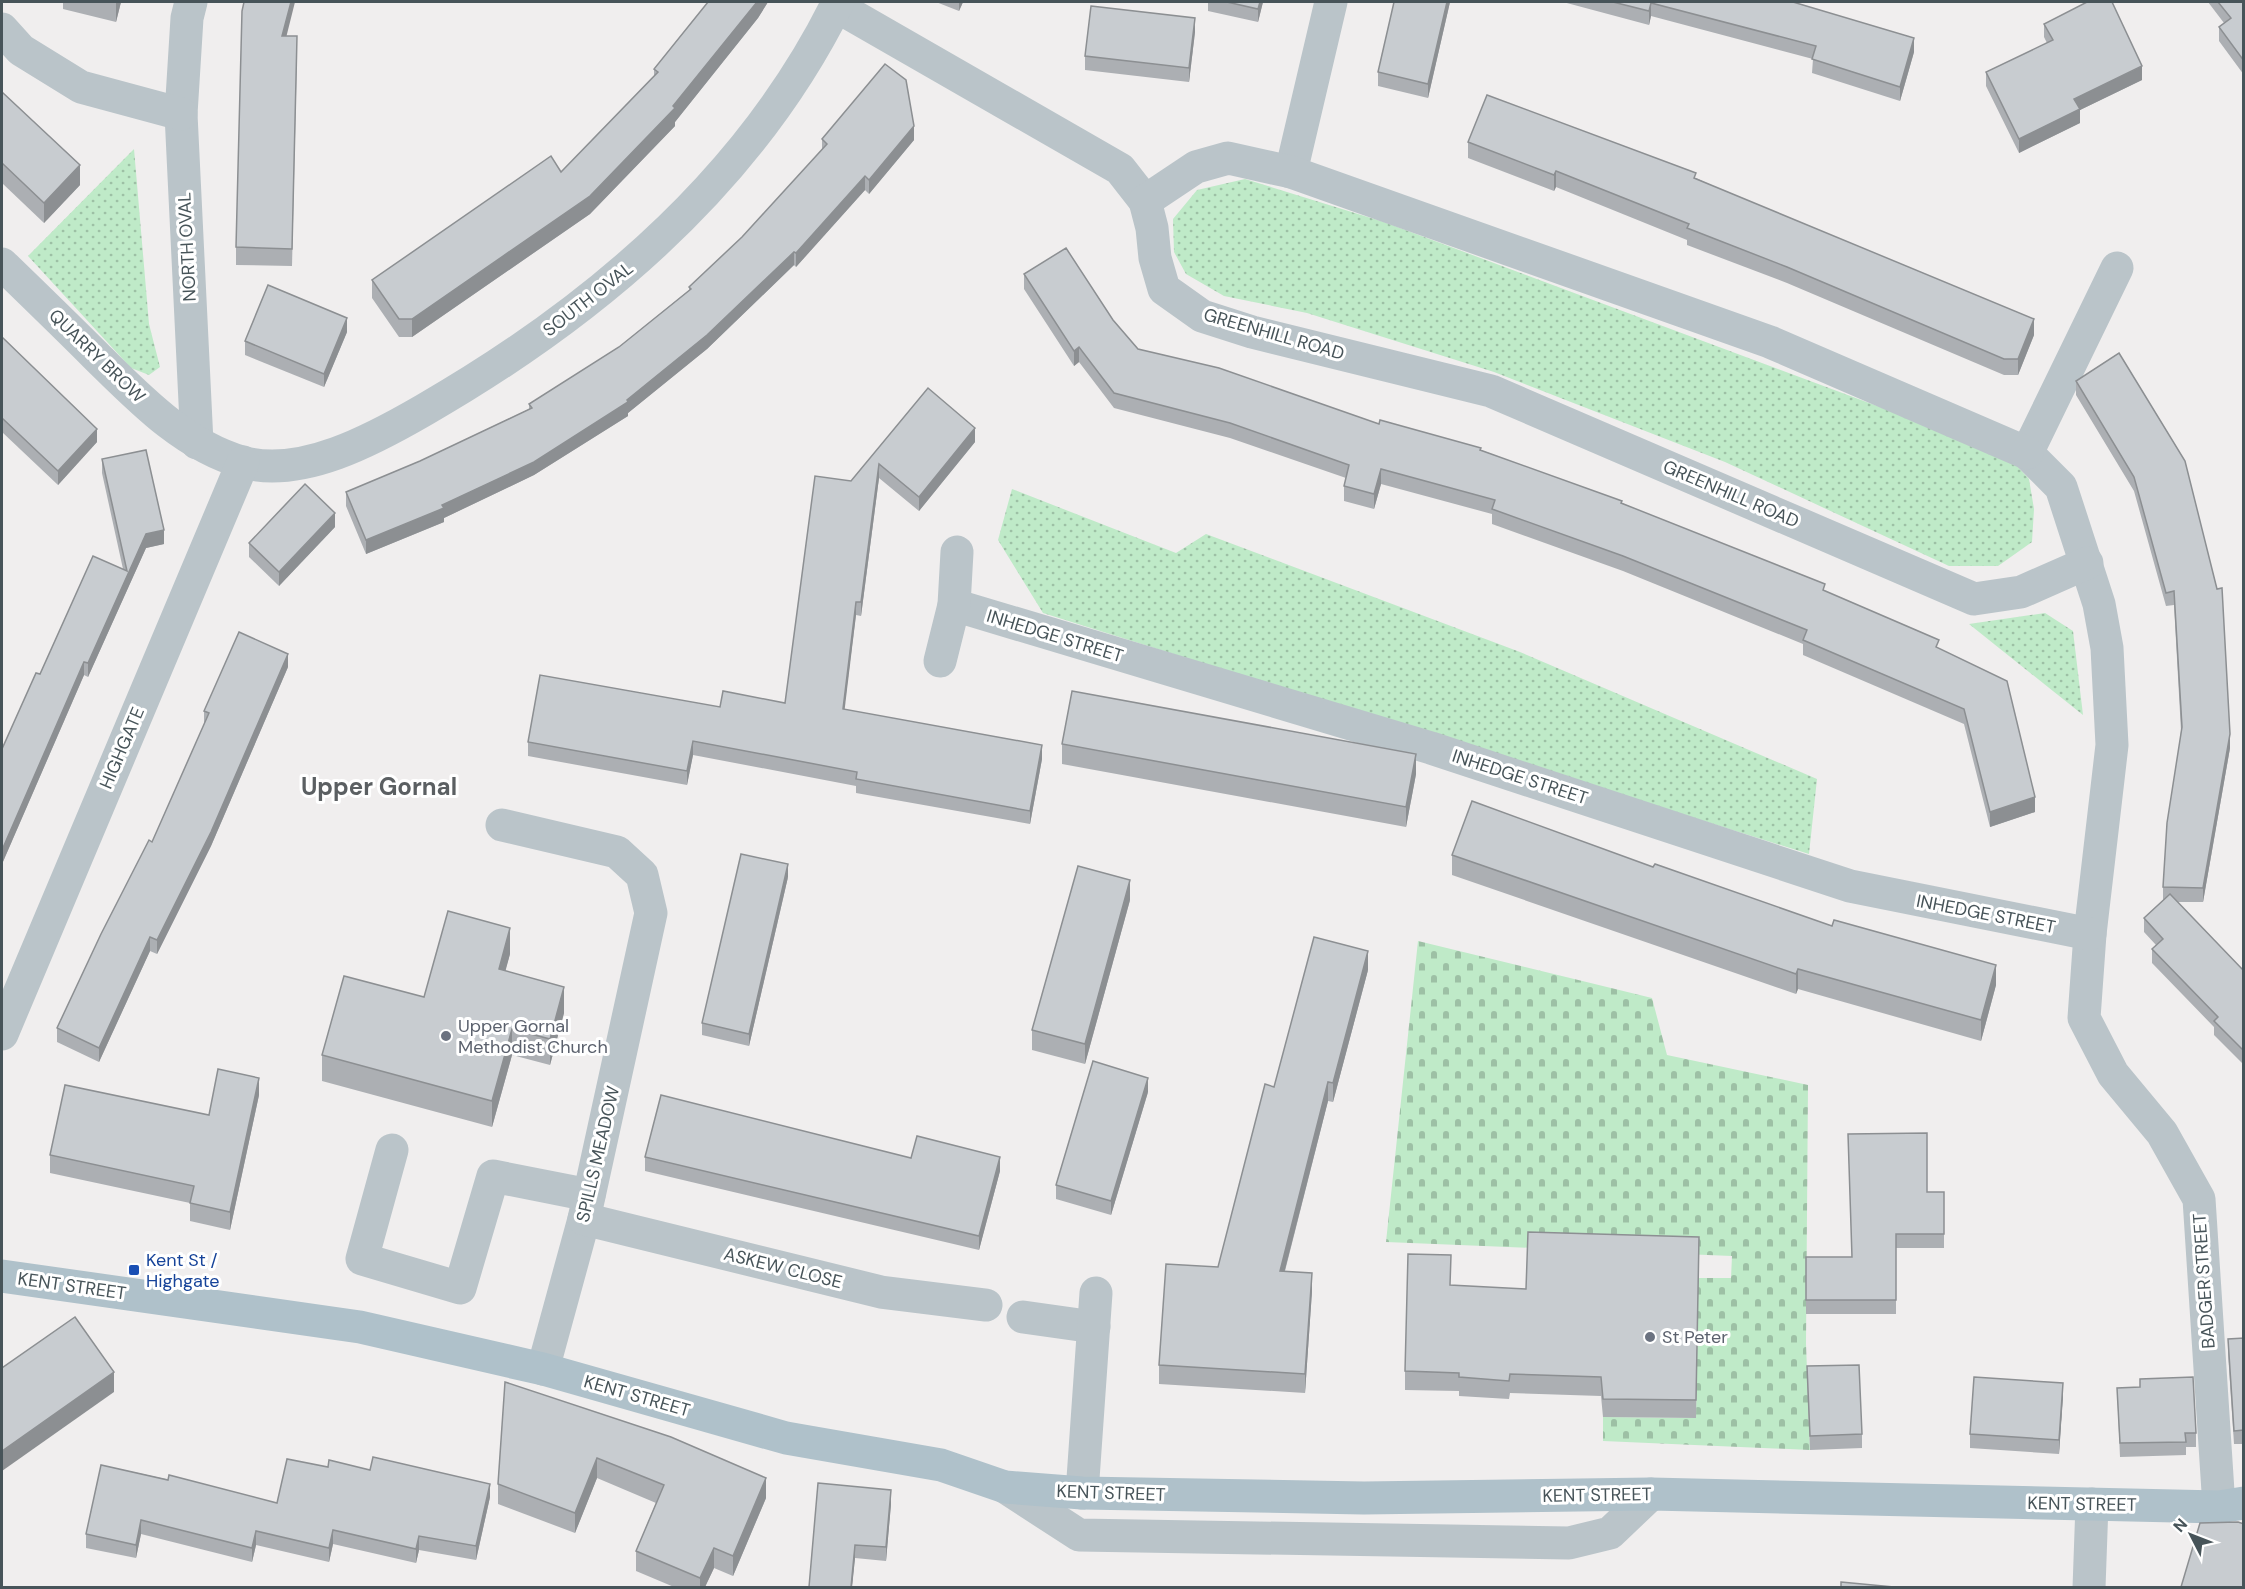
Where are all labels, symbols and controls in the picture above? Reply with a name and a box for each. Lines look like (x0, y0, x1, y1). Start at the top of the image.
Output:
street label: NORTH OVAL (172, 192, 202, 302)
street label: SOUTH OVAL (538, 256, 638, 342)
street label: GREENHILL ROAD (1201, 302, 1347, 366)
street label: QUARRY BROW (43, 304, 151, 408)
street label: GREENHILL ROAD (1659, 455, 1803, 533)
street label: INHEDGE STREET (984, 604, 1126, 668)
street label: HIGHGATE (94, 703, 150, 793)
street label: INHEDGE STREET (1449, 744, 1591, 810)
district label: Upper Gornal (301, 771, 457, 802)
street label: INHEDGE STREET (1914, 889, 2058, 939)
place label: Upper Gornal Methodist Church (458, 1014, 608, 1059)
marker: Upper Gornal Methodist Church (439, 1029, 453, 1043)
street label: SPILLS MEADOW (571, 1083, 625, 1225)
street label: BADGER STREET (2187, 1213, 2221, 1349)
street label: ASKEW CLOSE (721, 1242, 845, 1294)
place label: Kent St / Highgate (146, 1248, 220, 1293)
marker: Kent St / Highgate (127, 1263, 141, 1277)
street label: KENT STREET (16, 1267, 128, 1305)
place label: St Peter (1662, 1325, 1728, 1349)
marker: St Peter (1643, 1330, 1657, 1344)
street label: KENT STREET (581, 1369, 693, 1423)
street label: KENT STREET (1056, 1479, 1166, 1507)
street label: KENT STREET (1542, 1482, 1652, 1508)
street label: KENT STREET (2027, 1491, 2137, 1517)
north arrow (2161, 1505, 2221, 1565)
text: N (2169, 1514, 2192, 1537)

